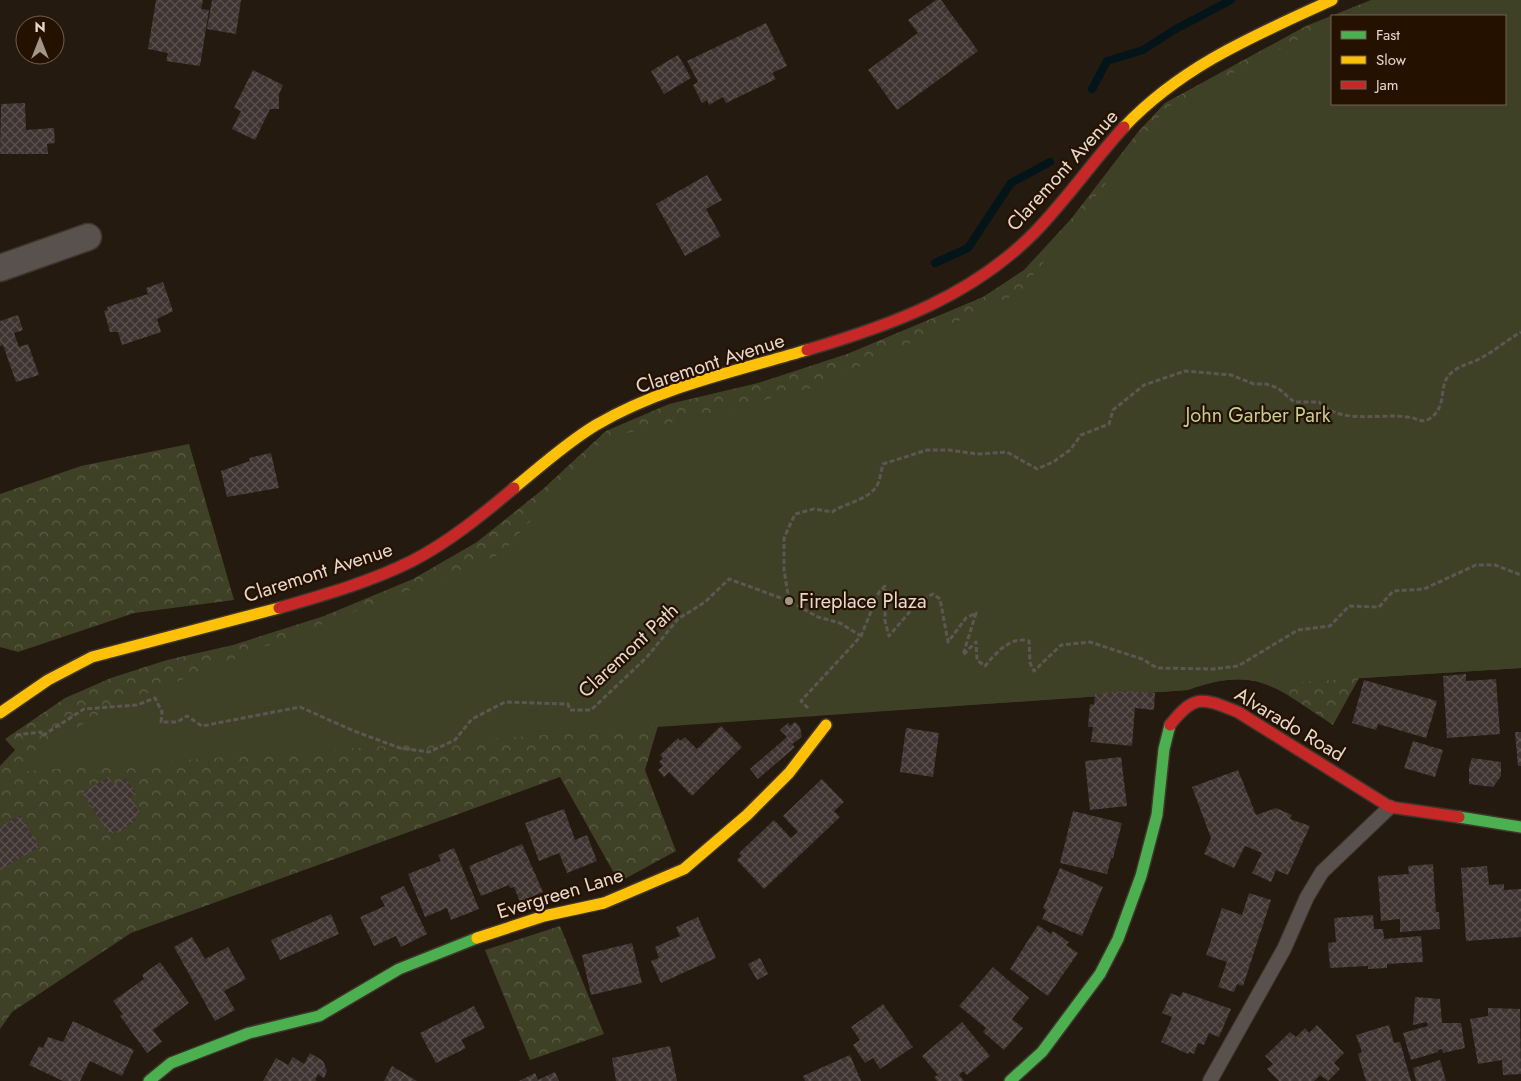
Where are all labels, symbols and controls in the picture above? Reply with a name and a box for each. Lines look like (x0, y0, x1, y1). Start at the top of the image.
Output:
north arrow (15, 15, 65, 65)
legend (1331, 15, 1506, 105)
text: N (34, 17, 46, 37)
text: Fast (1376, 24, 1400, 46)
text: Slow (1376, 49, 1407, 71)
text: Jam (1374, 74, 1399, 96)
street label: Claremont Avenue (1000, 103, 1125, 238)
street label: Claremont Avenue (632, 326, 788, 401)
park label: John Garber Park (1183, 401, 1331, 430)
street label: Claremont Avenue (240, 535, 396, 610)
place label: Fireplace Plaza (799, 587, 927, 616)
marker: Fireplace Plaza (783, 595, 795, 607)
street label: Claremont Path (572, 596, 685, 705)
street label: Alvarado Road (1229, 680, 1350, 769)
street label: Evergreen Lane (493, 860, 627, 926)

